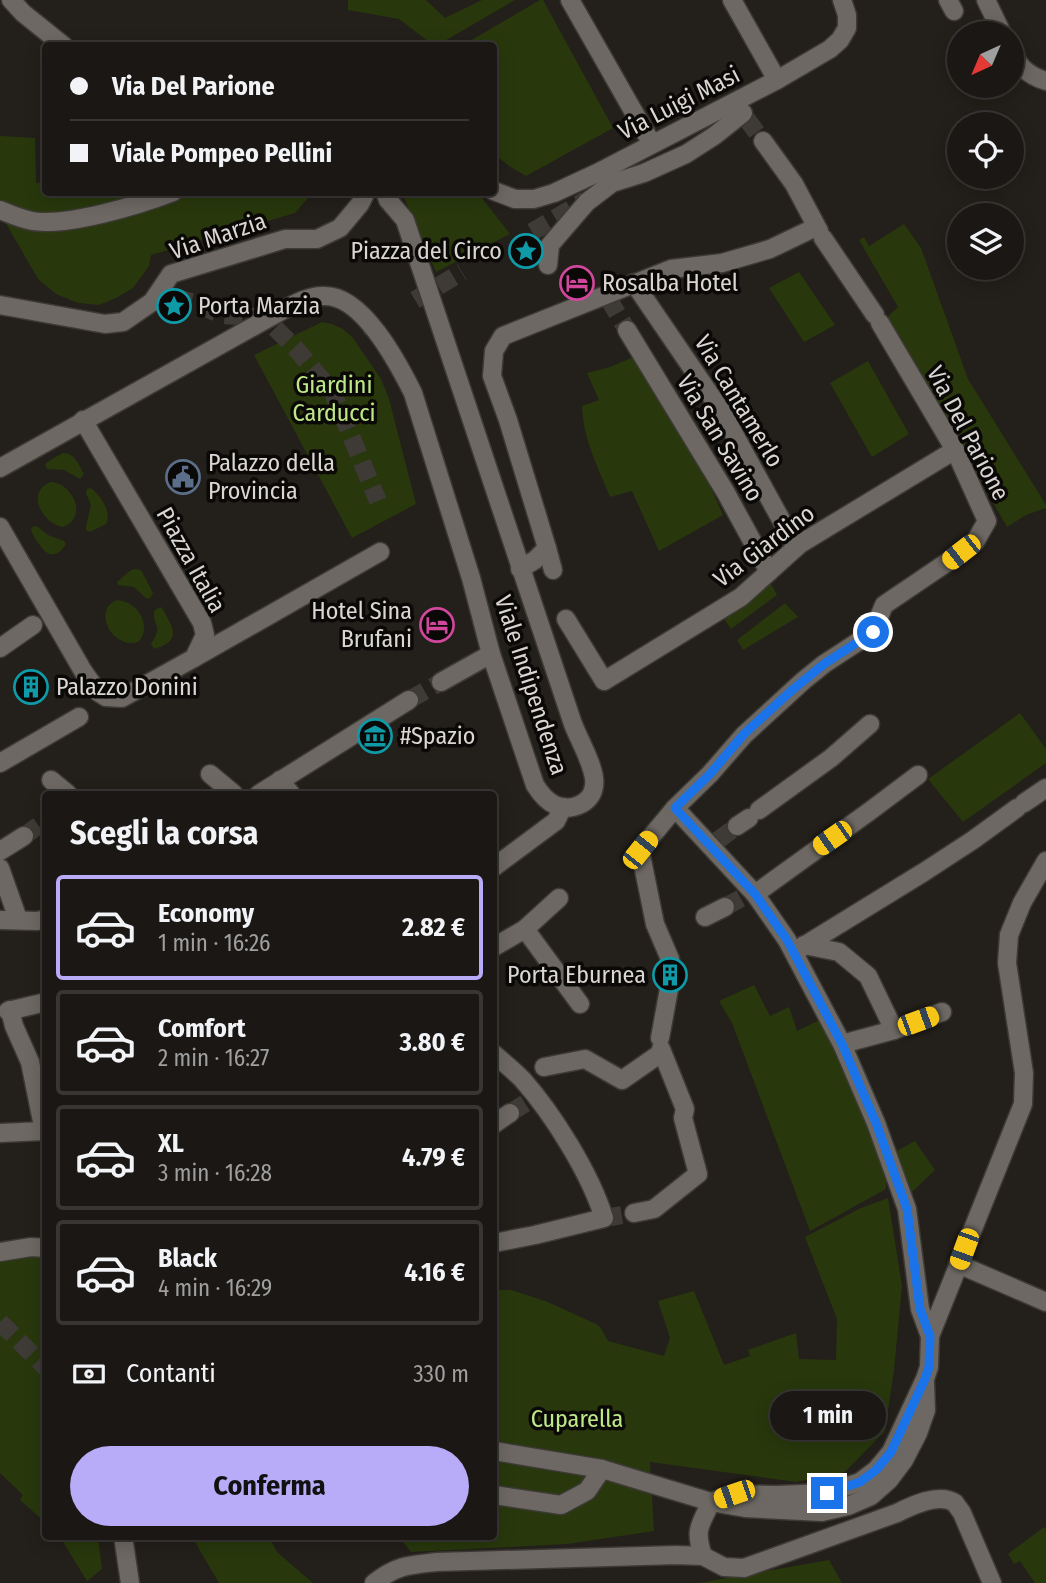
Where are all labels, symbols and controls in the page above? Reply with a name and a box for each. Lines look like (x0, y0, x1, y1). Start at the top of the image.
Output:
north arrow (947, 21, 1024, 98)
map controls (947, 21, 1024, 280)
street label: Via Luigi Masi (614, 60, 744, 146)
text: Via Del Parione (112, 71, 275, 102)
button: locate (947, 112, 1024, 189)
text: Viale Pompeo Pellini (112, 138, 332, 169)
button: layers (947, 203, 1024, 280)
street label: Via Marzia (166, 206, 270, 266)
place icon: Piazza del Circo (507, 232, 545, 270)
place label: Piazza del Circo (350, 237, 502, 265)
hotel icon: Rosalba Hotel (558, 264, 596, 302)
place label: Rosalba Hotel (602, 269, 738, 297)
place icon: Porta Marzia (155, 287, 193, 325)
place label: Porta Marzia (198, 292, 320, 320)
street label: Via Cantamerlo (689, 330, 789, 472)
street label: Via Del Parione (921, 361, 1015, 505)
street label: Via San Savino (671, 370, 769, 506)
park label: Giardini Carducci (293, 371, 375, 427)
place label: Palazzo della Provincia (208, 449, 335, 505)
public building icon: Palazzo della Provincia (164, 458, 202, 496)
street label: Via Giardino (708, 499, 820, 593)
street label: Piazza Italia (151, 502, 231, 618)
car (938, 531, 985, 573)
street label: Viale Indipendenza (489, 592, 573, 778)
place label: Hotel Sina Brufani (311, 597, 412, 653)
hotel icon: Hotel Sina Brufani (418, 606, 456, 644)
route start (857, 616, 889, 648)
building icon: Palazzo Donini (12, 668, 50, 706)
place label: Palazzo Donini (56, 673, 198, 701)
museum icon: #Spazio (356, 717, 394, 755)
place label: #Spazio (400, 722, 475, 750)
text: Scegli la corsa (70, 814, 258, 852)
car (809, 817, 856, 859)
car (619, 827, 662, 873)
icon: car (74, 896, 137, 959)
text: Economy (158, 898, 254, 929)
text: 2.82 € (402, 912, 465, 943)
text: 1 min · 16:26 (158, 929, 270, 957)
building icon: Porta Eburnea (651, 956, 689, 994)
place label: Porta Eburnea (507, 961, 646, 989)
car (895, 1004, 942, 1038)
icon: car (74, 1011, 137, 1074)
text: Comfort (158, 1013, 246, 1044)
text: 3.80 € (399, 1027, 465, 1058)
text: 2 min · 16:27 (158, 1044, 269, 1072)
icon: car (74, 1126, 137, 1189)
text: XL (158, 1128, 184, 1159)
text: 4.79 € (402, 1142, 465, 1173)
text: 3 min · 16:28 (158, 1159, 272, 1187)
car (947, 1226, 982, 1272)
icon: car (74, 1241, 137, 1304)
text: Black (158, 1243, 217, 1274)
text: 4.16 € (404, 1257, 465, 1288)
text: 4 min · 16:29 (158, 1274, 272, 1302)
icon: cash (70, 1355, 108, 1393)
text: Contanti (126, 1358, 216, 1389)
text: 330 m (413, 1360, 469, 1388)
callout: 1 min (769, 1392, 885, 1440)
text: 1 min (803, 1401, 853, 1429)
park label: Cuparella (531, 1405, 623, 1433)
button: Conferma (70, 1446, 469, 1526)
car (711, 1477, 758, 1511)
route end (811, 1477, 843, 1509)

